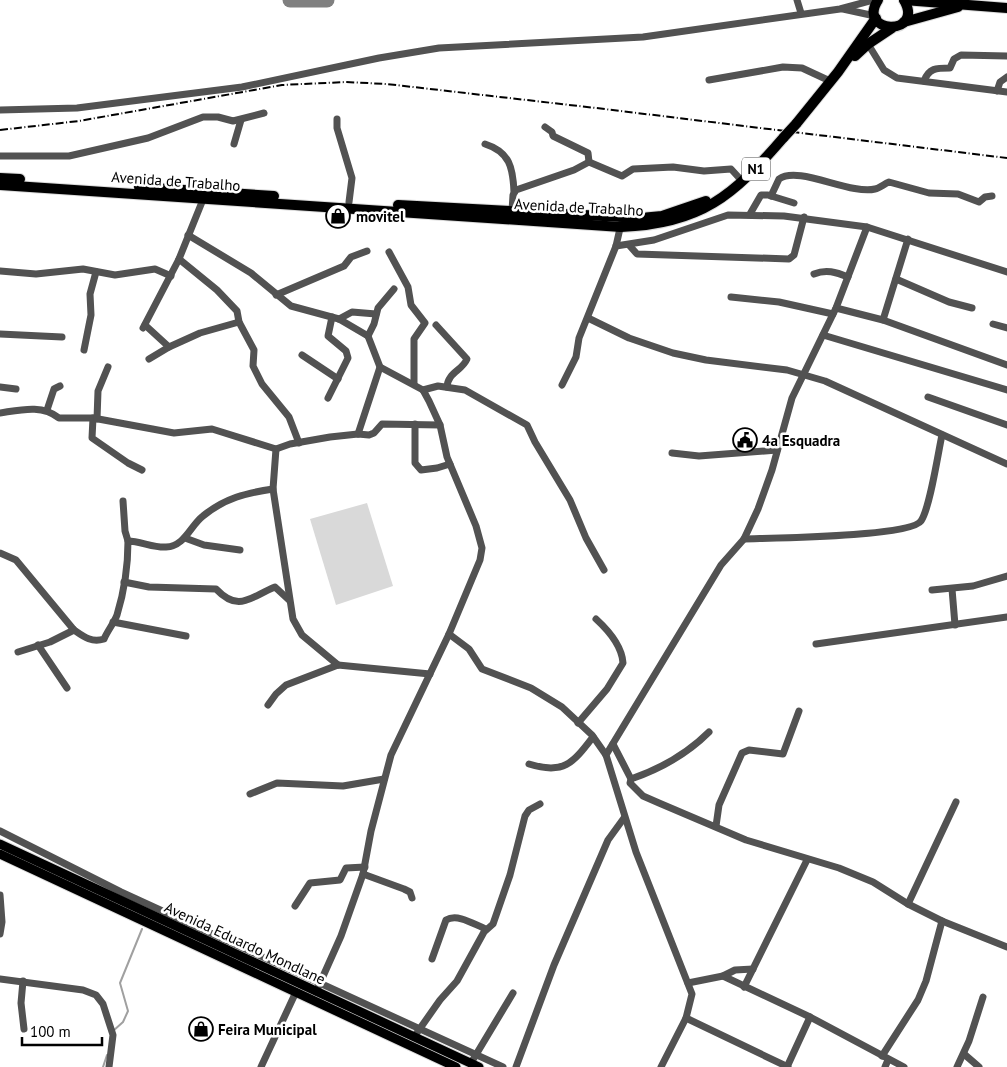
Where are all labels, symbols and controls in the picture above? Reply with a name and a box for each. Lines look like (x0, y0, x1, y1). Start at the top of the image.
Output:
road number: N1 (742, 157, 770, 180)
street label: Avenida de Trabalho (111, 167, 241, 195)
street label: Avenida de Trabalho (514, 194, 644, 220)
shop icon: movitel (325, 203, 351, 229)
place label: movitel (356, 207, 405, 226)
public building icon: 4a Esquadra (732, 427, 758, 453)
place label: 4a Esquadra (762, 431, 840, 450)
street label: Avenida Eduardo Mondlane (162, 897, 328, 989)
scale bar (22, 1014, 102, 1046)
shop icon: Feira Municipal (188, 1016, 214, 1042)
place label: Feira Municipal (218, 1020, 317, 1039)
text: 100 m (30, 1022, 71, 1041)

